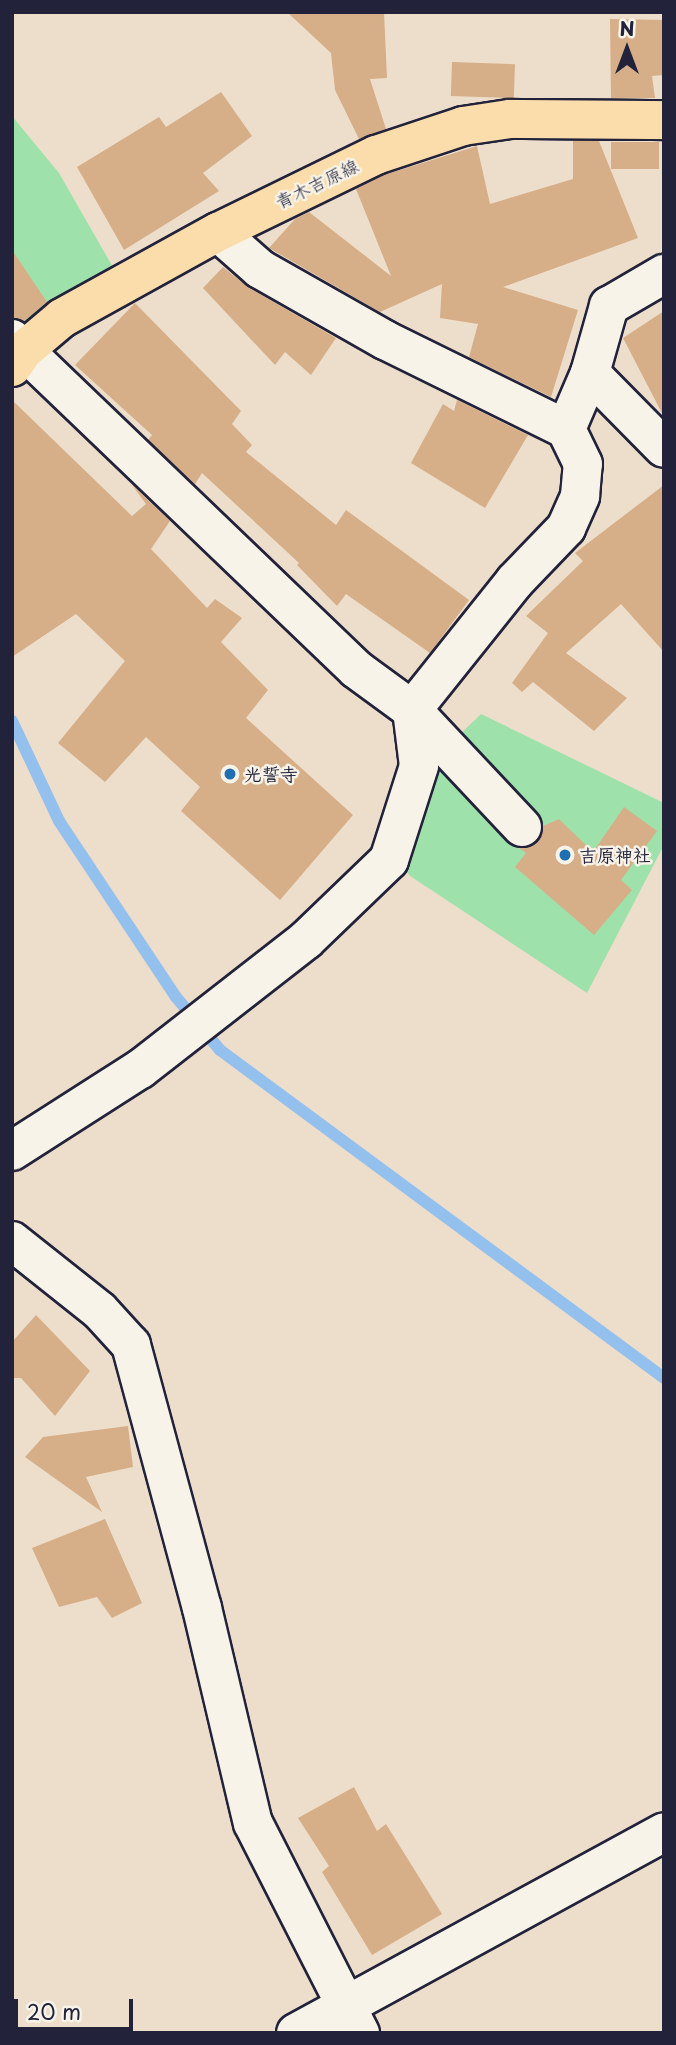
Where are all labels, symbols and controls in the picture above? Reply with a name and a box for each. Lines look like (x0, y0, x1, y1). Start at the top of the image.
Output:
north arrow (592, 14, 662, 84)
text: N (619, 14, 635, 42)
street label: 青木吉原線 (272, 155, 362, 213)
place label: 光誓寺 (244, 763, 298, 785)
marker: 光誓寺 (222, 766, 238, 782)
place label: 吉原神社 (579, 844, 651, 866)
marker: 吉原神社 (557, 847, 573, 863)
scale bar (18, 1986, 136, 2030)
text: 20 m (27, 1995, 81, 2027)

